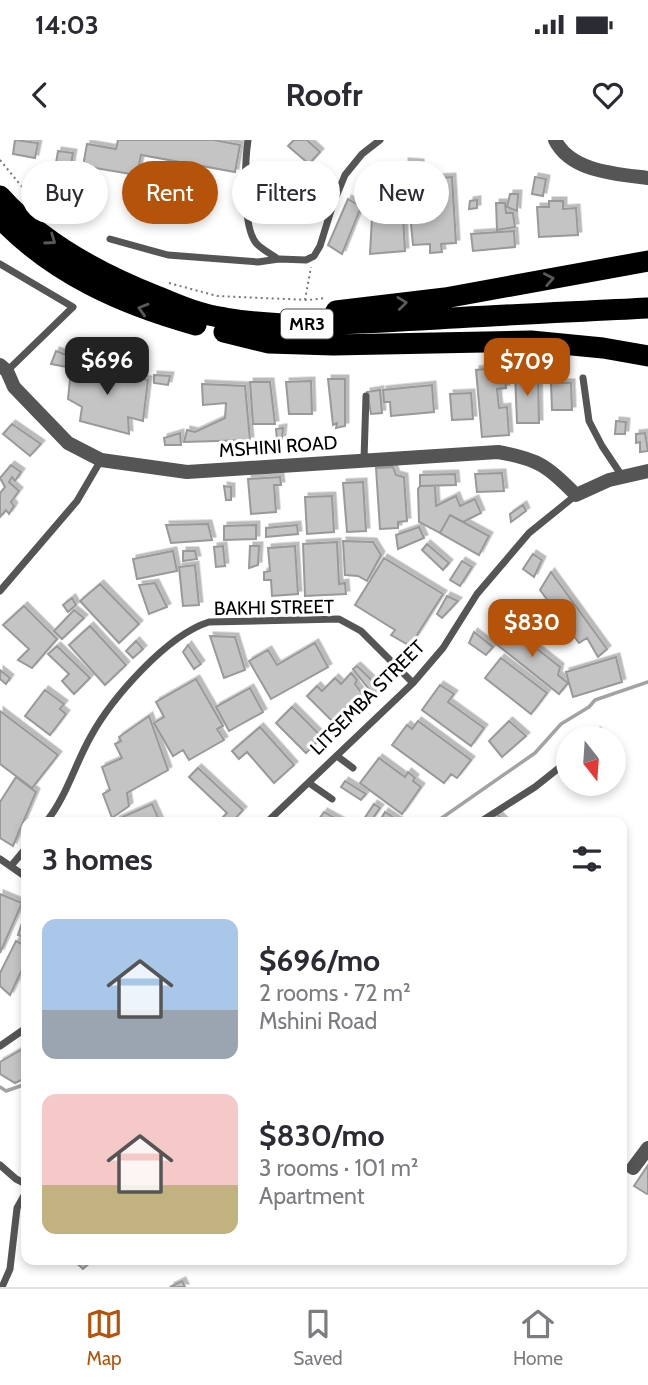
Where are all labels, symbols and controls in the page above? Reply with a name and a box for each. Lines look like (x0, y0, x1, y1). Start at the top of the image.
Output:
text: 14:03 (35, 9, 99, 41)
text: Roofr (285, 75, 363, 114)
icon: back (21, 76, 59, 114)
icon: heart (589, 76, 627, 114)
chip: Buy (21, 161, 108, 224)
chip: Rent (122, 161, 218, 224)
chip: Filters (232, 161, 340, 224)
chip: New (354, 161, 449, 224)
one-way arrow (43, 232, 56, 245)
one-way arrow (543, 272, 555, 287)
one-way arrow (396, 296, 408, 311)
one-way arrow (137, 302, 149, 317)
road number: MR3 (281, 309, 333, 338)
pin: $696 (66, 338, 148, 397)
pin: $709 (486, 338, 568, 398)
text: $696 (81, 346, 133, 374)
text: $709 (500, 347, 554, 375)
street label: MSHINI ROAD (218, 431, 338, 462)
street label: BAKHI STREET (214, 595, 334, 620)
pin: $830 (491, 600, 573, 659)
text: $830 (504, 608, 560, 636)
street label: LITSEMBA STREET (305, 635, 429, 759)
north arrow (556, 726, 626, 796)
map controls (556, 726, 626, 796)
icon: filters (568, 840, 606, 878)
text: 3 homes (42, 841, 153, 878)
text: $696/mo (259, 942, 380, 979)
icon: home (98, 947, 182, 1031)
text: 2 rooms · 72 m² (259, 979, 411, 1007)
text: Mshini Road (259, 1007, 377, 1035)
text: $830/mo (259, 1117, 385, 1154)
icon: home (98, 1122, 182, 1206)
text: 3 rooms · 101 m² (259, 1154, 418, 1182)
text: Apartment (259, 1182, 364, 1210)
tab: Map (85, 1305, 123, 1370)
tab: Saved (293, 1305, 343, 1370)
tab: Home (513, 1305, 563, 1370)

